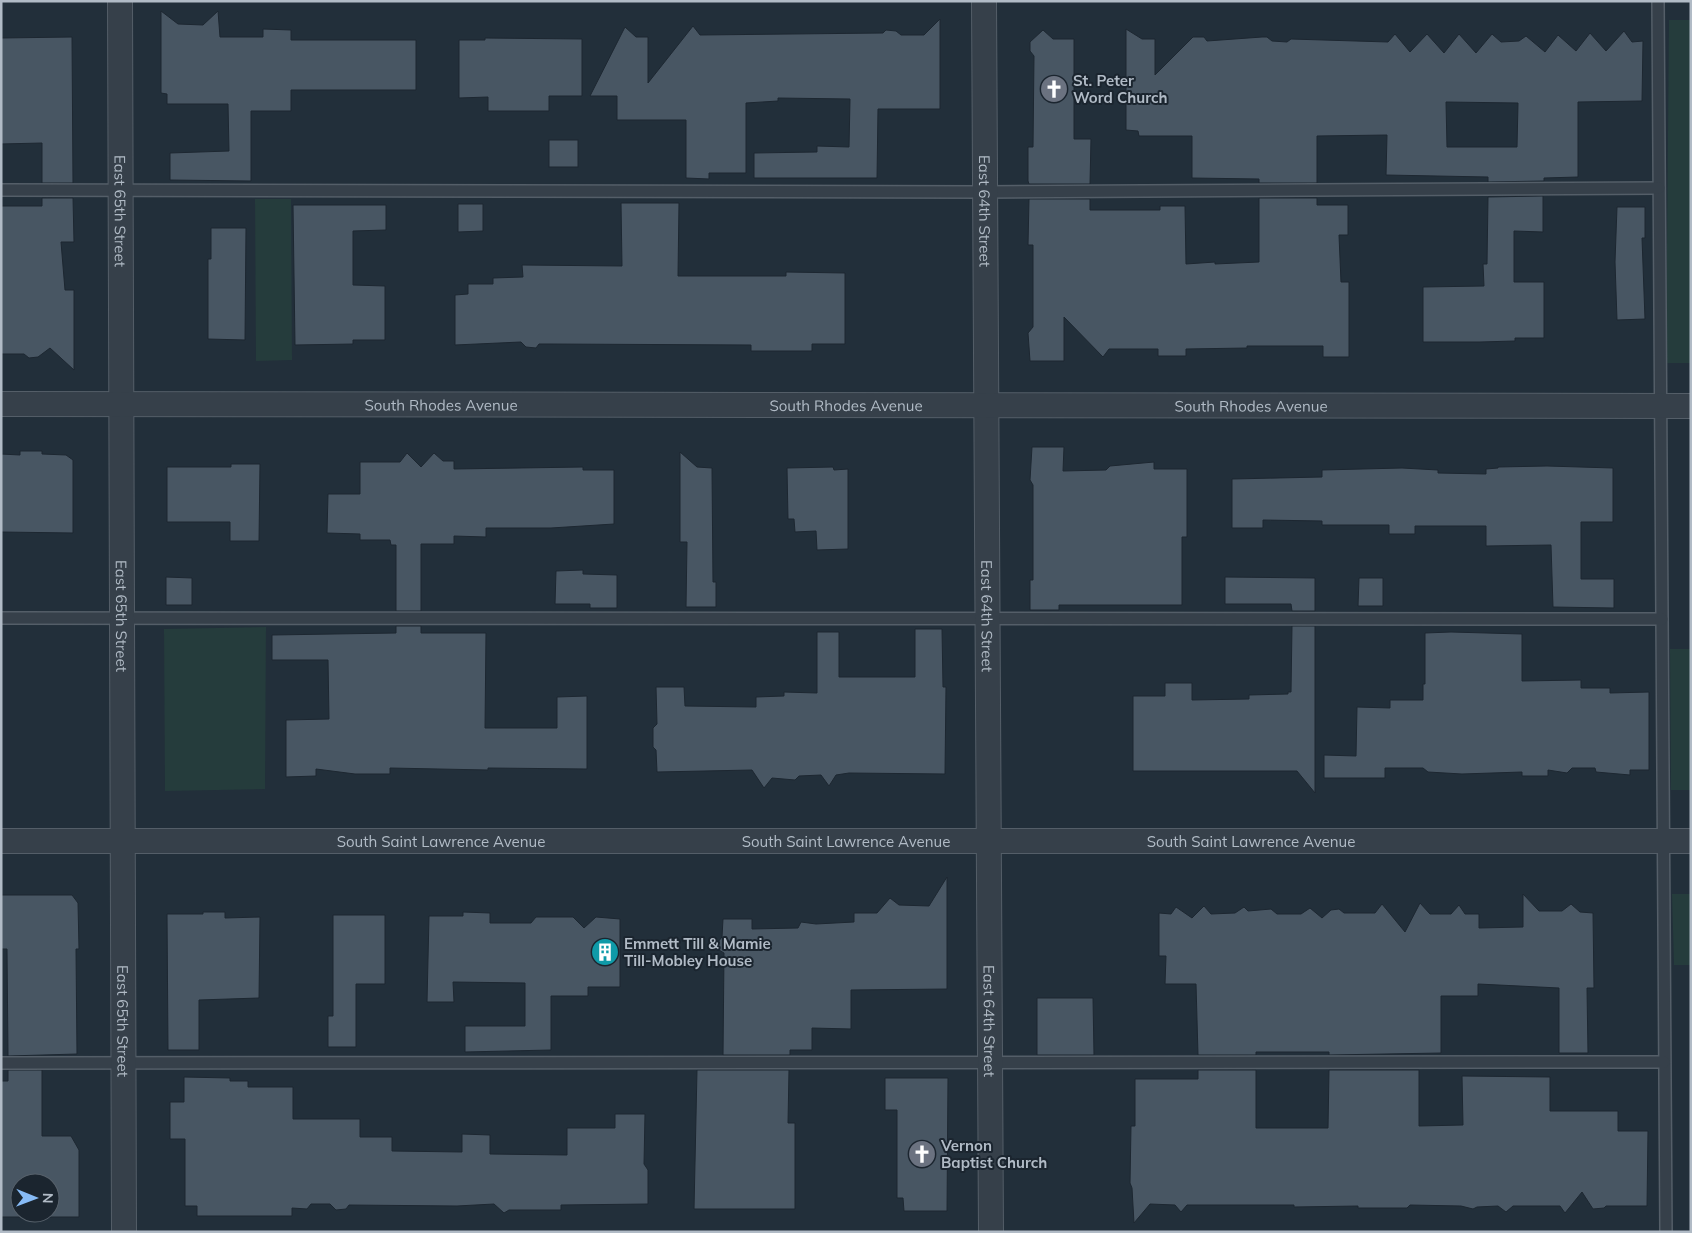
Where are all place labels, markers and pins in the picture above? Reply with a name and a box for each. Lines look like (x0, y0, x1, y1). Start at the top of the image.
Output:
place label: St. Peter Word Church (1073, 71, 1168, 107)
church icon: St. Peter Word Church (1039, 74, 1069, 104)
place label: Emmett Till & Mamie Till-Mobley House (624, 934, 771, 970)
building icon: Emmett Till & Mamie Till-Mobley House (590, 937, 620, 967)
place label: Vernon Baptist Church (940, 1136, 1047, 1172)
church icon: Vernon Baptist Church (907, 1139, 937, 1169)

